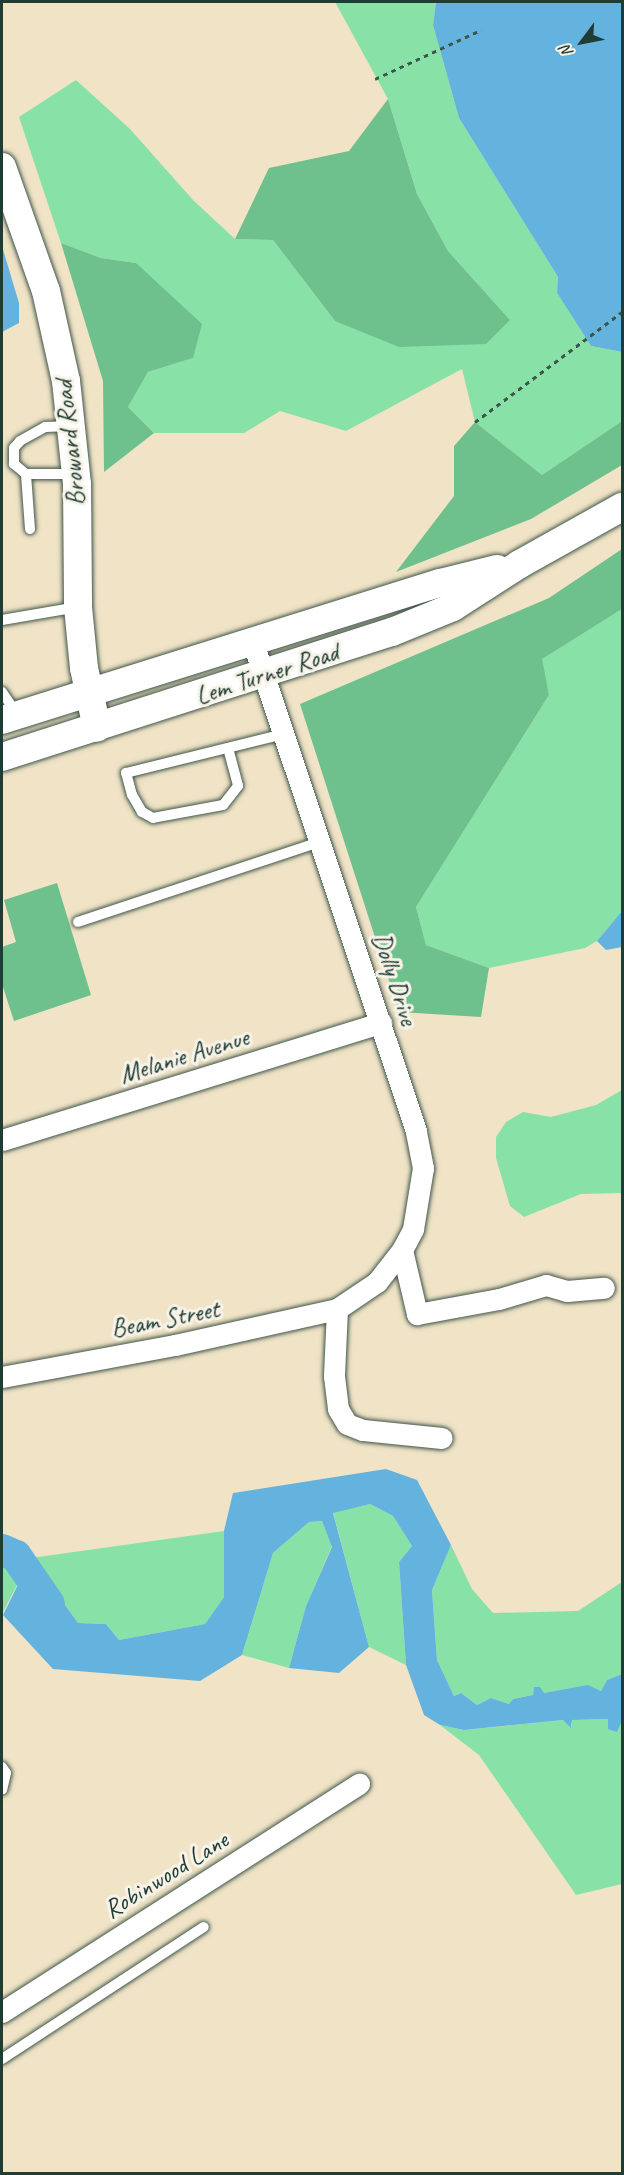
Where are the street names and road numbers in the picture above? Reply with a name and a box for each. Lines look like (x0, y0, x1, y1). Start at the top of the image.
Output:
street label: Broward Road (48, 379, 92, 507)
street label: Lem Turner Road (192, 636, 342, 712)
street label: Dolly Drive (365, 929, 425, 1029)
street label: Melanie Avenue (116, 1022, 252, 1090)
street label: Beam Street (108, 1293, 222, 1345)
street label: Robinwood Lane (98, 1824, 234, 1926)

